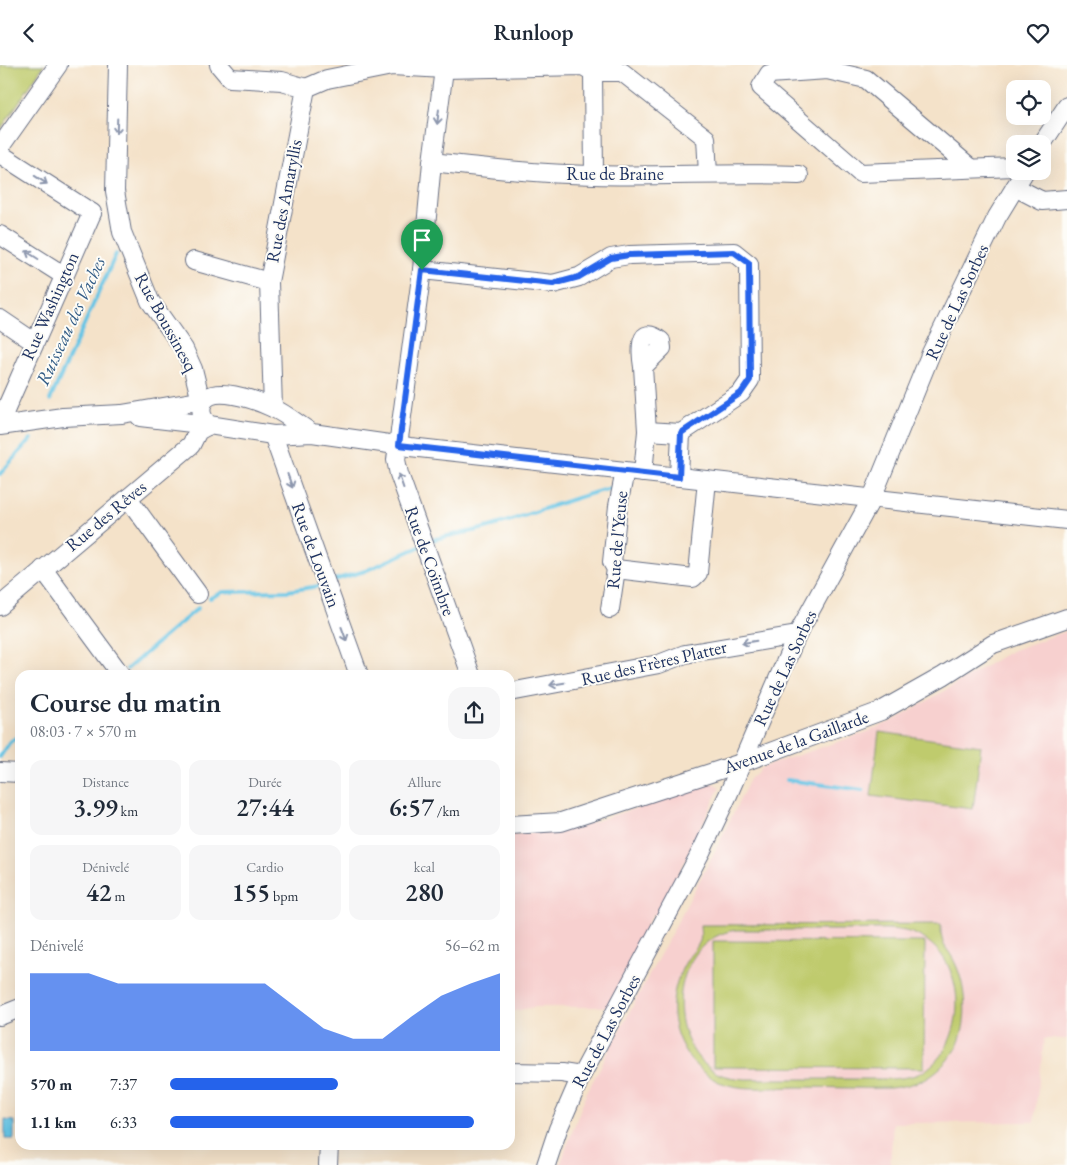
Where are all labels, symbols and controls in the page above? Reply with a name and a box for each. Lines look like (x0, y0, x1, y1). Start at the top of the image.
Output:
text: Runloop (494, 18, 573, 47)
icon: back (15, 19, 43, 47)
icon: heart (1024, 19, 1052, 47)
map controls (1006, 80, 1051, 180)
button: locate (1006, 80, 1051, 125)
one-way arrow (432, 109, 442, 125)
one-way arrow (112, 118, 122, 134)
button: layers (1006, 135, 1051, 180)
street label: Rue des Amaryllis (260, 137, 307, 264)
street label: Rue de Braine (566, 162, 664, 185)
one-way arrow (34, 175, 48, 185)
pin (401, 219, 443, 270)
icon: arrive (408, 226, 436, 254)
street label: Rue de Las Sorbes (920, 240, 993, 363)
street label: Rue Washington (16, 248, 84, 363)
one-way arrow (25, 250, 39, 260)
water label: Ruisseau des Vaches (30, 252, 112, 390)
street label: Rue Boussinesq (130, 268, 203, 376)
one-way arrow (286, 472, 295, 488)
one-way arrow (396, 473, 406, 489)
street label: Rue des Rêves (61, 475, 151, 556)
street label: Rue de l'Yeuse (601, 490, 632, 590)
street label: Rue de Louvain (287, 499, 346, 611)
street label: Rue de Coïmbre (400, 503, 461, 619)
street label: Rue de Las Sorbes (748, 606, 821, 729)
one-way arrow (340, 626, 349, 641)
street label: Rue des Frères Platter (579, 635, 729, 690)
one-way arrow (742, 638, 758, 648)
one-way arrow (549, 679, 565, 689)
text: Course du matin (30, 684, 221, 720)
button: share (448, 687, 500, 739)
street label: Avenue de la Gaillarde (719, 705, 872, 779)
text: 08:03 · 7 × 570 m (30, 721, 137, 742)
text: Distance (82, 773, 129, 791)
text: Durée (248, 773, 282, 791)
text: Allure (407, 773, 441, 791)
text: 3.99 (73, 791, 118, 823)
text: 27:44 (236, 791, 294, 823)
text: 6:57 (389, 791, 434, 823)
text: km (118, 802, 138, 820)
text: /km (434, 802, 460, 820)
text: Dénivelé (82, 858, 129, 876)
text: Cardio (246, 858, 284, 876)
text: kcal (414, 858, 435, 876)
text: 42 (86, 876, 112, 908)
text: 155 (232, 876, 270, 908)
text: 280 (405, 876, 444, 908)
text: m (112, 887, 125, 905)
text: bpm (270, 887, 298, 905)
text: Dénivelé (30, 935, 84, 956)
text: 56–62 m (445, 935, 500, 956)
street label: Rue de Las Sorbes (566, 970, 645, 1091)
text: 570 m (30, 1074, 72, 1095)
text: 7:37 (110, 1074, 137, 1095)
text: 1.1 km (30, 1112, 76, 1133)
text: 6:33 (110, 1112, 137, 1133)

